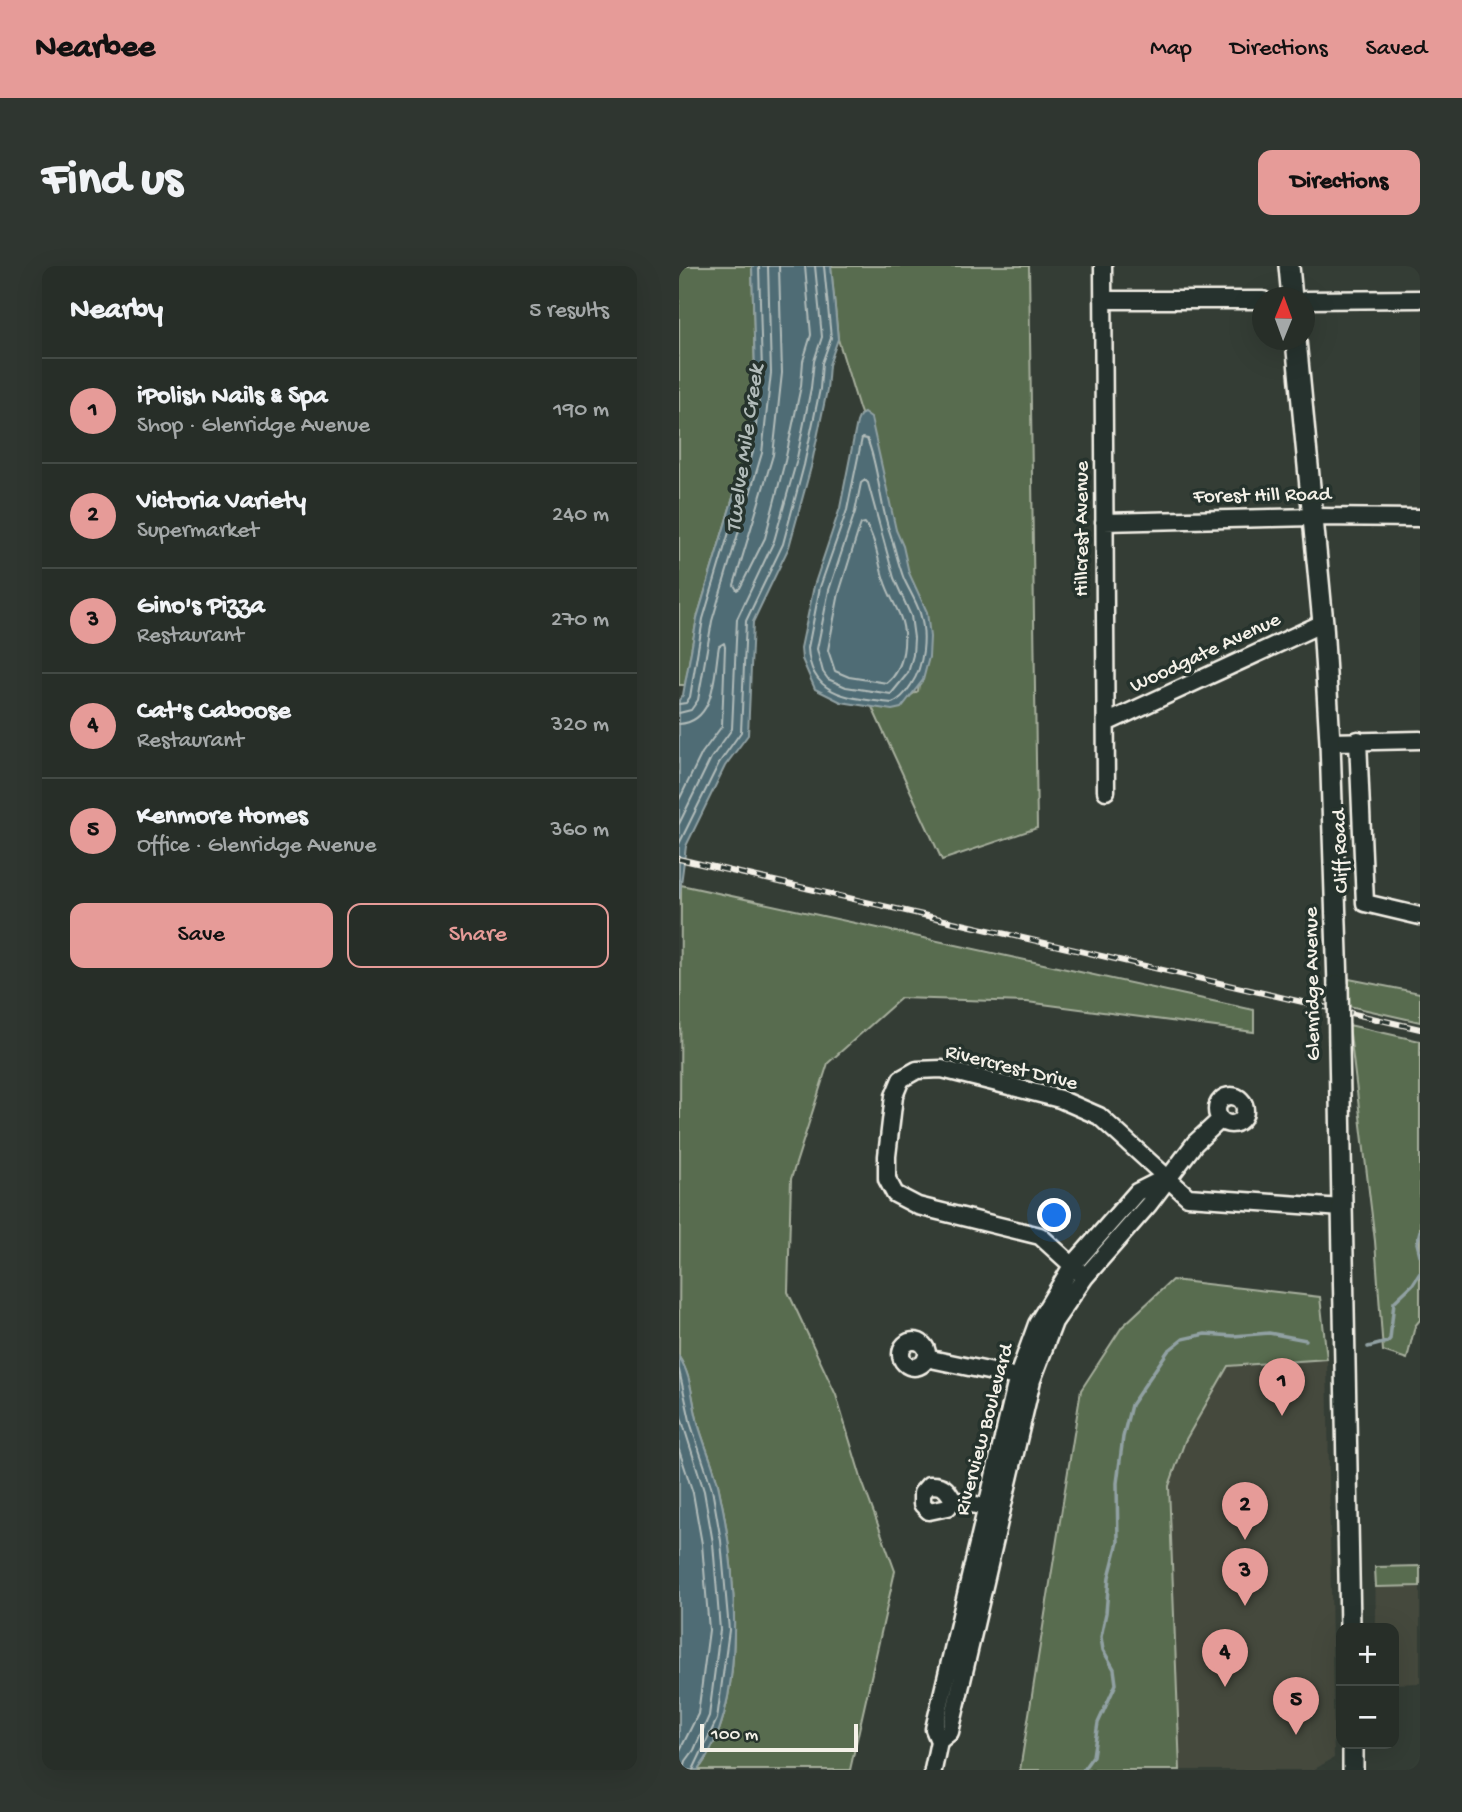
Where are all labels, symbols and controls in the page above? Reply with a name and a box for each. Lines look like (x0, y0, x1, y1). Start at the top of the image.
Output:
text: Nearbee (35, 30, 155, 68)
text: Map (1150, 35, 1192, 64)
text: Directions (1230, 35, 1328, 64)
text: Saved (1366, 35, 1427, 64)
button: Directions (1258, 150, 1420, 215)
text: Find us (42, 153, 182, 211)
north arrow (1252, 287, 1315, 350)
text: Nearby (70, 294, 163, 329)
text: 5 results (529, 298, 609, 325)
water label: Twelve Mile Creek (721, 361, 772, 535)
text: iPolish Nails & Spa (137, 382, 327, 413)
text: 1 (88, 397, 98, 424)
text: 190 m (553, 397, 609, 424)
text: Shop · Glenridge Avenue (137, 413, 370, 440)
street label: Hillcrest Avenue (1071, 460, 1096, 597)
street label: Forest Hill Road (1192, 483, 1333, 511)
text: Victoria Variety (137, 487, 306, 518)
text: 2 (87, 502, 99, 529)
text: 240 m (552, 502, 609, 529)
text: Supermarket (137, 518, 259, 545)
text: Gino's Pizza (137, 592, 265, 623)
text: 3 (87, 607, 99, 634)
text: 270 m (551, 607, 609, 634)
street label: Woodgate Avenue (1127, 608, 1286, 700)
text: Restaurant (137, 623, 244, 650)
text: Cat's Caboose (137, 697, 291, 728)
text: 4 (88, 712, 98, 739)
text: 320 m (551, 712, 609, 739)
text: Restaurant (137, 728, 244, 755)
text: Kenmore Homes (137, 802, 308, 833)
street label: Cliff Road (1328, 807, 1356, 894)
text: 5 (87, 817, 99, 844)
text: 360 m (551, 817, 609, 844)
text: Office · Glenridge Avenue (137, 833, 376, 860)
button: Save (70, 903, 333, 968)
button: Share (347, 903, 609, 968)
street label: Glenridge Avenue (1300, 906, 1328, 1061)
street label: Rivercrest Drive (942, 1040, 1081, 1098)
your location (1037, 1198, 1071, 1232)
street label: Riverview Boulevard (951, 1340, 1021, 1519)
pin: 1 (1259, 1358, 1305, 1416)
pin: 2 (1222, 1482, 1268, 1540)
pin: 3 (1222, 1548, 1268, 1606)
map controls (1336, 1623, 1399, 1749)
button: + (1336, 1623, 1399, 1686)
pin: 4 (1202, 1629, 1248, 1687)
pin: 5 (1273, 1677, 1319, 1735)
button: − (1336, 1686, 1399, 1749)
scale bar (700, 1721, 857, 1753)
text: 100 m (711, 1724, 758, 1747)

